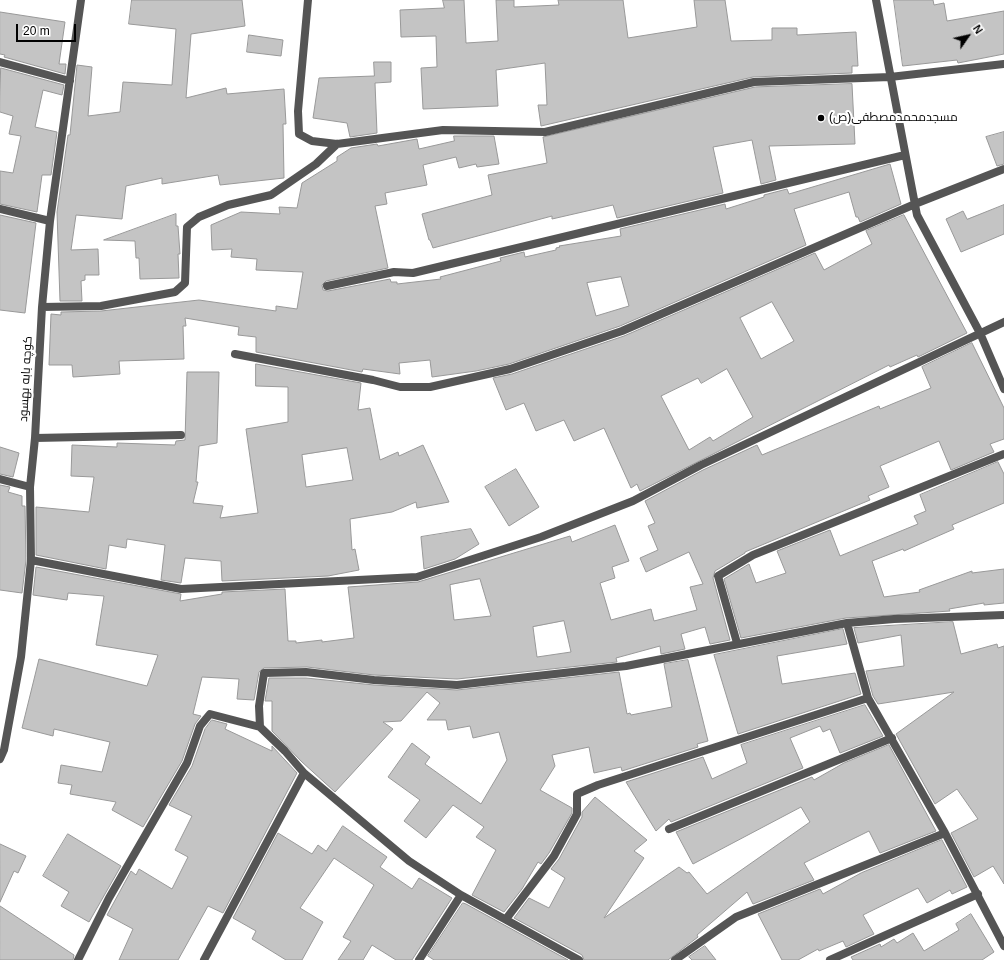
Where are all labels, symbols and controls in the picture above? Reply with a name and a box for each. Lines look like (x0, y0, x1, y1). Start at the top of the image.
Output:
scale bar (18, 16, 78, 42)
north arrow (948, 16, 988, 56)
text: N (971, 23, 985, 36)
text: 20 m (23, 24, 50, 38)
place label: مسجدمحمدمصطفی(ص) (829, 111, 958, 125)
marker: مسجدمحمدمصطفی(ص) (816, 113, 826, 123)
street label: کوچه بابه بهسود (17, 336, 35, 422)

